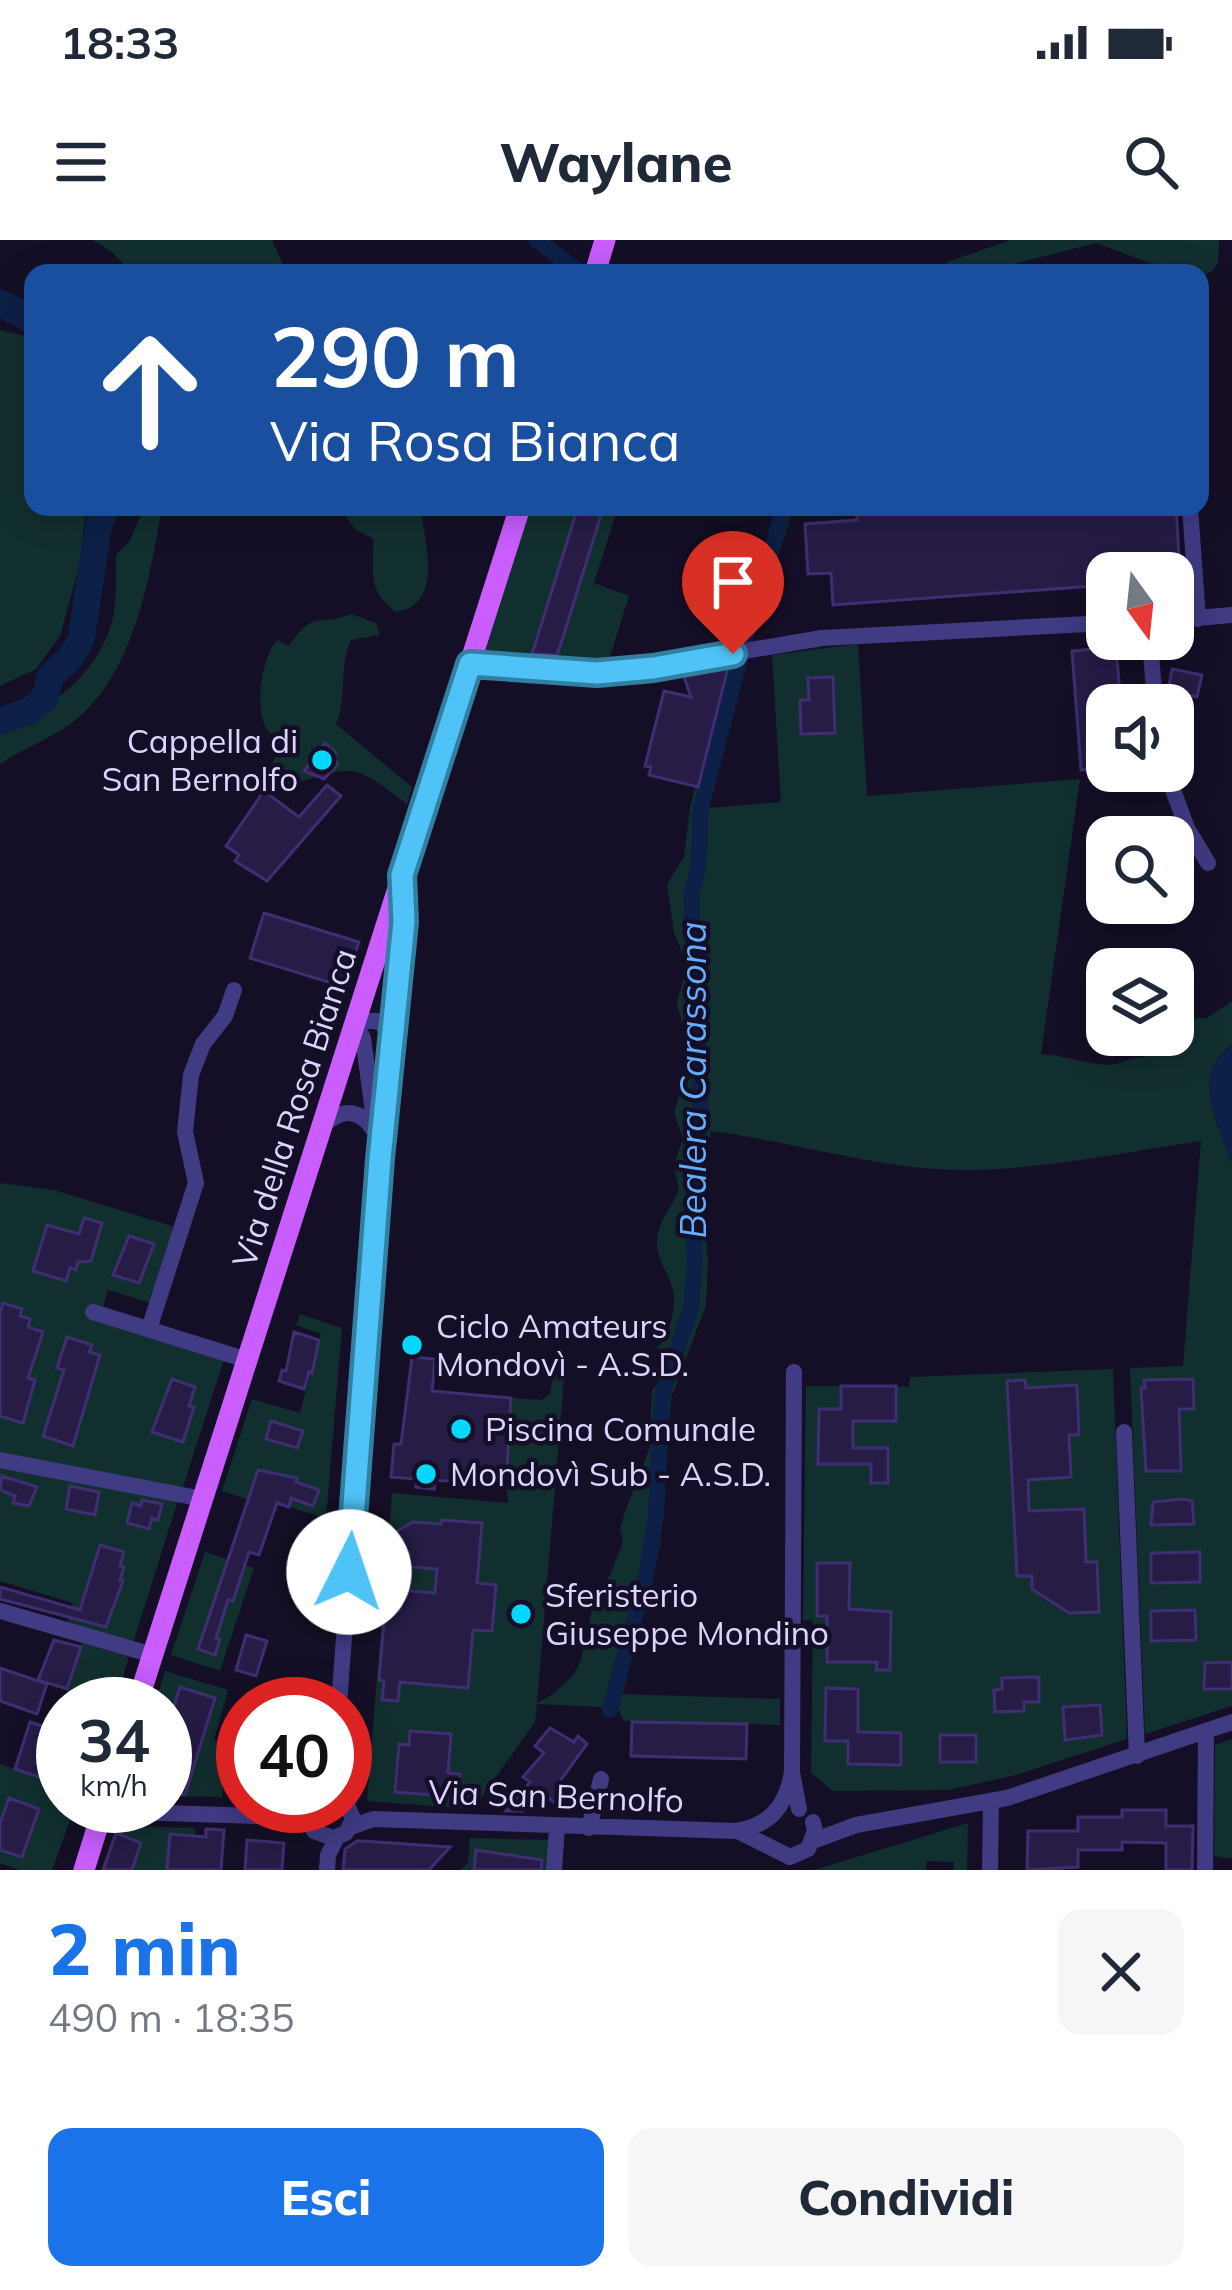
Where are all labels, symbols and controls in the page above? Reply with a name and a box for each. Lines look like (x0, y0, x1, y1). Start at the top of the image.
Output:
text: 18:33 (60, 14, 179, 70)
text: Waylane (500, 128, 732, 196)
icon: menu (48, 129, 114, 195)
icon: search (1118, 129, 1184, 195)
text: 290 m (270, 303, 520, 408)
icon: ahead (72, 312, 228, 468)
text: Via Rosa Bianca (270, 407, 680, 475)
pin (682, 531, 784, 654)
icon: arrive (700, 549, 766, 615)
north arrow (1086, 552, 1194, 660)
map controls (1086, 552, 1194, 1056)
button: sound (1086, 684, 1194, 792)
place label: Cappella di San Bernolfo (102, 720, 298, 799)
marker: Cappella di San Bernolfo (309, 747, 335, 773)
button: search (1086, 816, 1194, 924)
water label: Bealera Carassona (670, 922, 715, 1238)
street label: Via della Rosa Bianca (223, 943, 364, 1272)
button: layers (1086, 948, 1194, 1056)
place label: Ciclo Amateurs Mondovì - A.S.D. (436, 1305, 689, 1384)
marker: Ciclo Amateurs Mondovì - A.S.D. (399, 1332, 425, 1358)
place label: Piscina Comunale (485, 1408, 756, 1449)
marker: Piscina Comunale (448, 1416, 474, 1442)
place label: Mondovì Sub - A.S.D. (450, 1453, 771, 1494)
marker: Mondovì Sub - A.S.D. (413, 1461, 439, 1487)
position arrow (286, 1509, 412, 1635)
place label: Sferisterio Giuseppe Mondino (545, 1574, 829, 1653)
marker: Sferisterio Giuseppe Mondino (508, 1601, 534, 1627)
speed limit sign: 40 (216, 1677, 372, 1833)
text: 34 (78, 1702, 150, 1777)
text: km/h (80, 1766, 148, 1804)
street label: Via San Bernolfo (428, 1771, 684, 1820)
text: 2 min (48, 1903, 241, 1993)
button: close (1058, 1909, 1184, 2035)
text: 490 m · 18:35 (48, 1993, 294, 2042)
button: Esci (48, 2128, 604, 2266)
button: Condividi (628, 2128, 1184, 2266)

